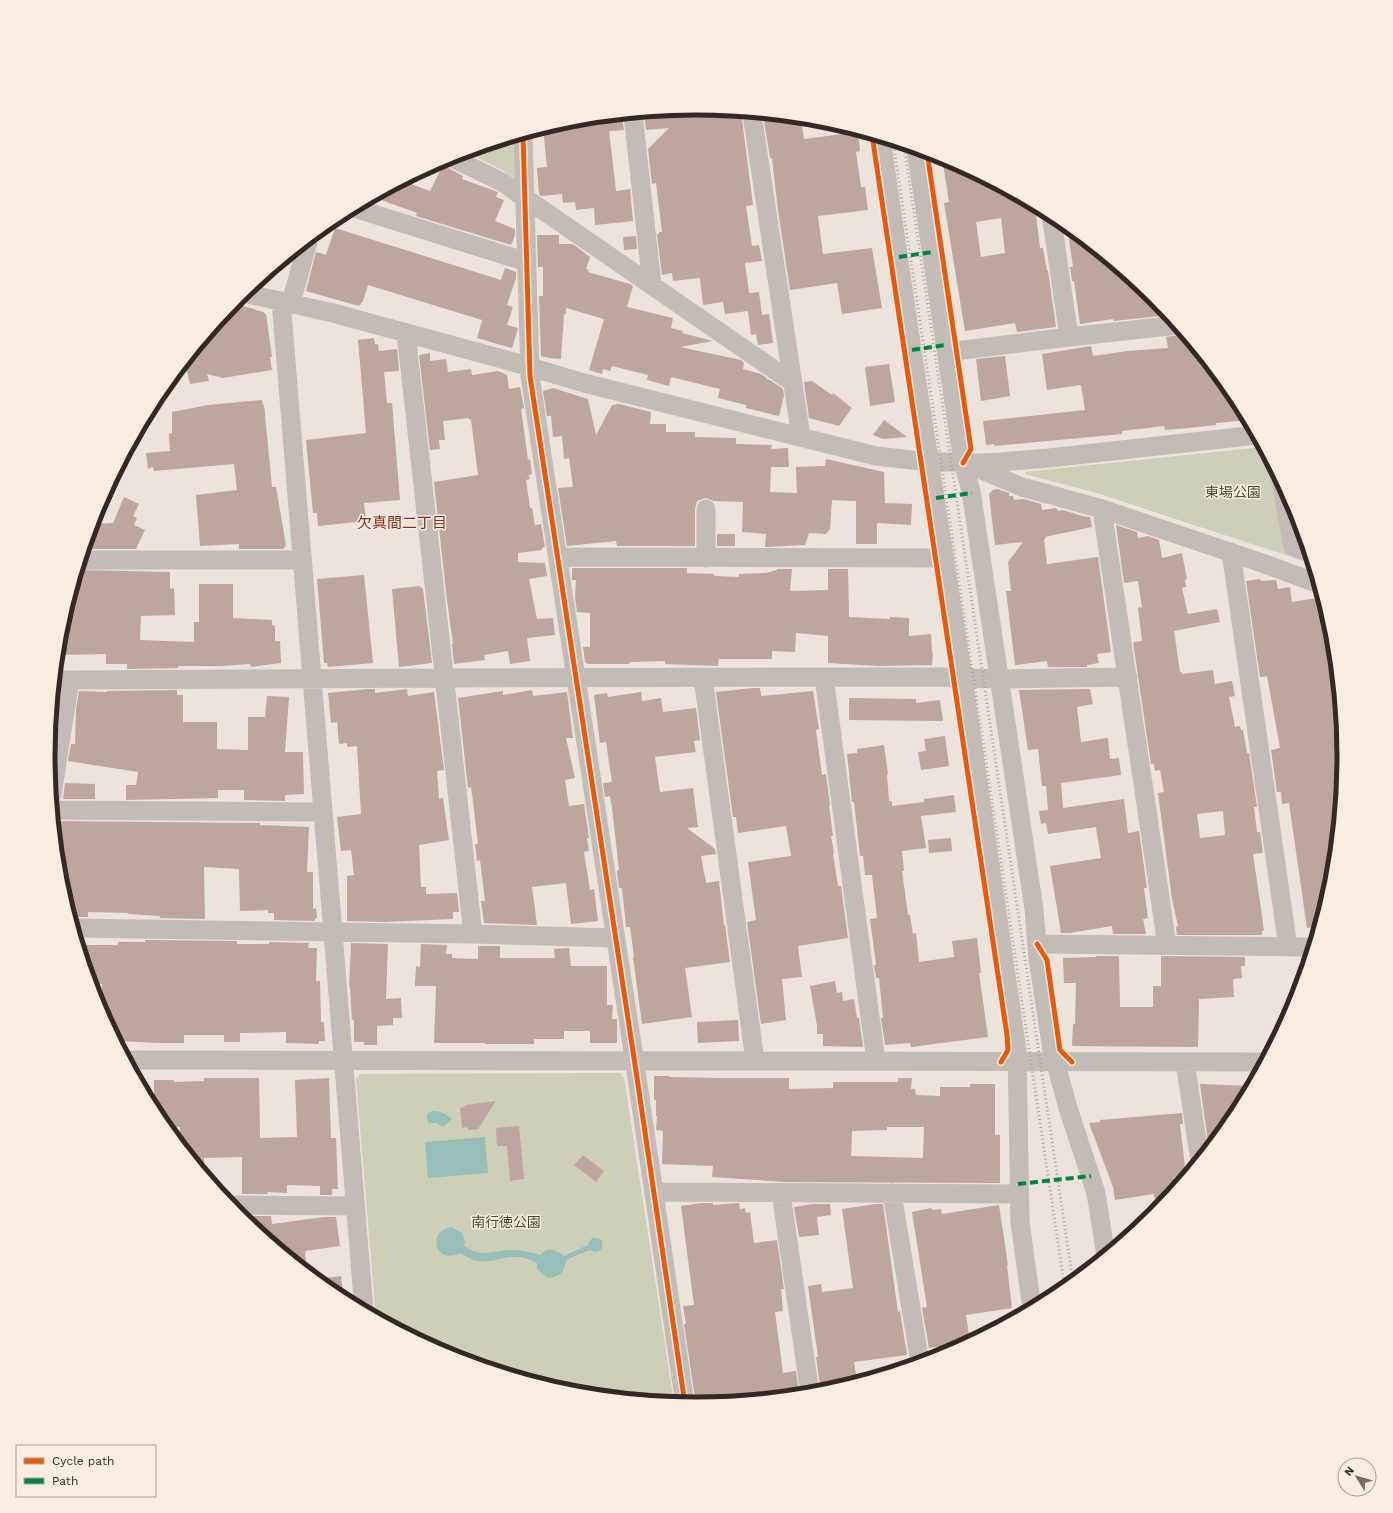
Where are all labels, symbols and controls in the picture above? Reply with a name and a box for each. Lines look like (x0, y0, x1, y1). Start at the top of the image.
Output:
park label: 東場公園 (1205, 484, 1261, 500)
district label: 欠真間二丁目 (357, 514, 447, 532)
park label: 南行徳公園 (471, 1214, 541, 1230)
legend (16, 1445, 156, 1497)
text: Cycle path (52, 1454, 114, 1468)
north arrow (1337, 1457, 1377, 1497)
text: N (1342, 1464, 1357, 1478)
text: Path (52, 1474, 78, 1488)

